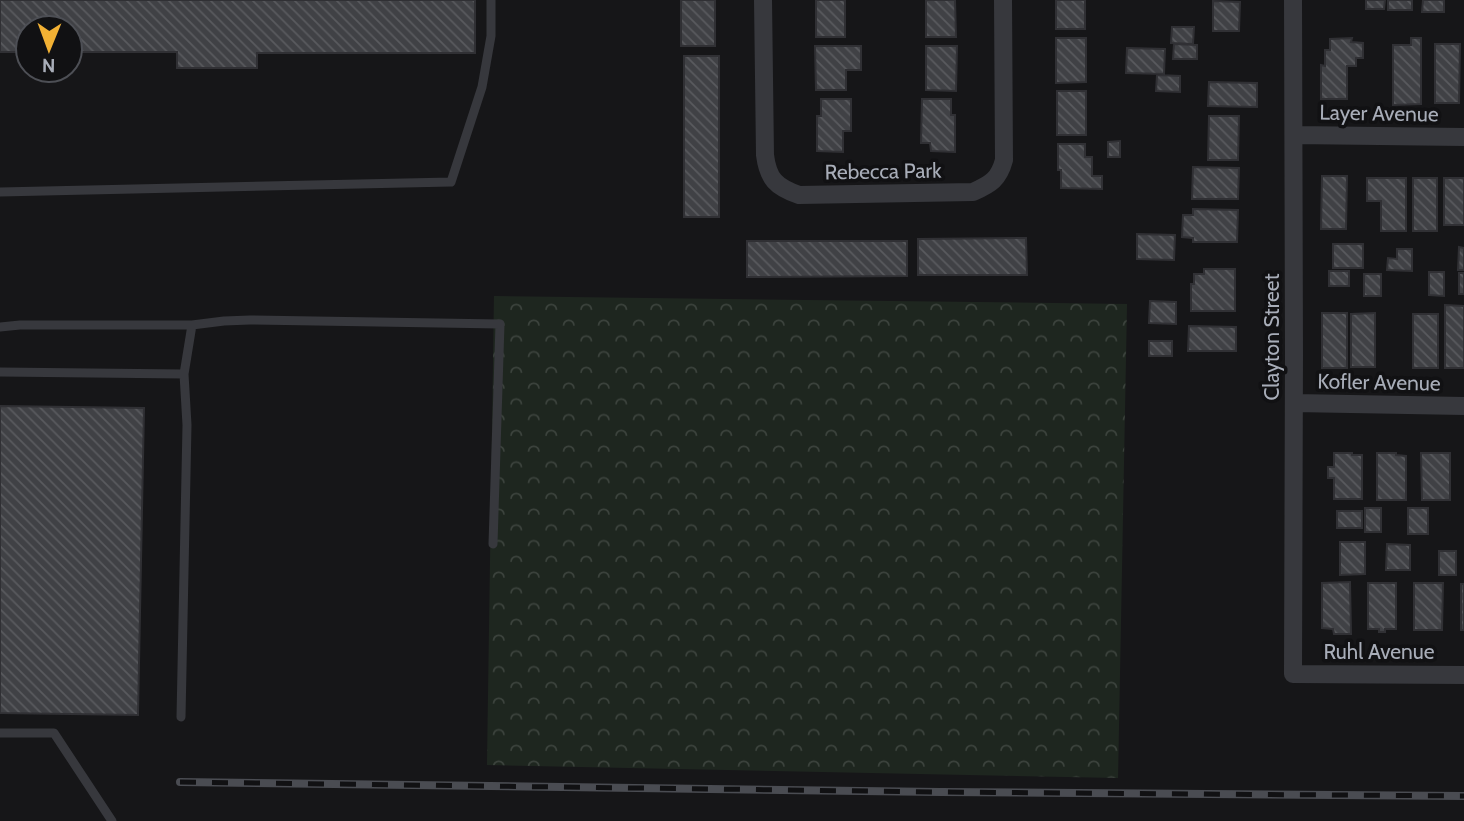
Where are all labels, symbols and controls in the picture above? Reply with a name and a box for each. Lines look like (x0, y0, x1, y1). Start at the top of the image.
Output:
north arrow (14, 14, 84, 84)
text: N (42, 54, 56, 77)
street label: Layer Avenue (1319, 99, 1439, 127)
street label: Rebecca Park (824, 157, 942, 185)
street label: Clayton Street (1259, 273, 1284, 401)
street label: Kofler Avenue (1317, 368, 1441, 396)
street label: Ruhl Avenue (1323, 639, 1435, 664)

